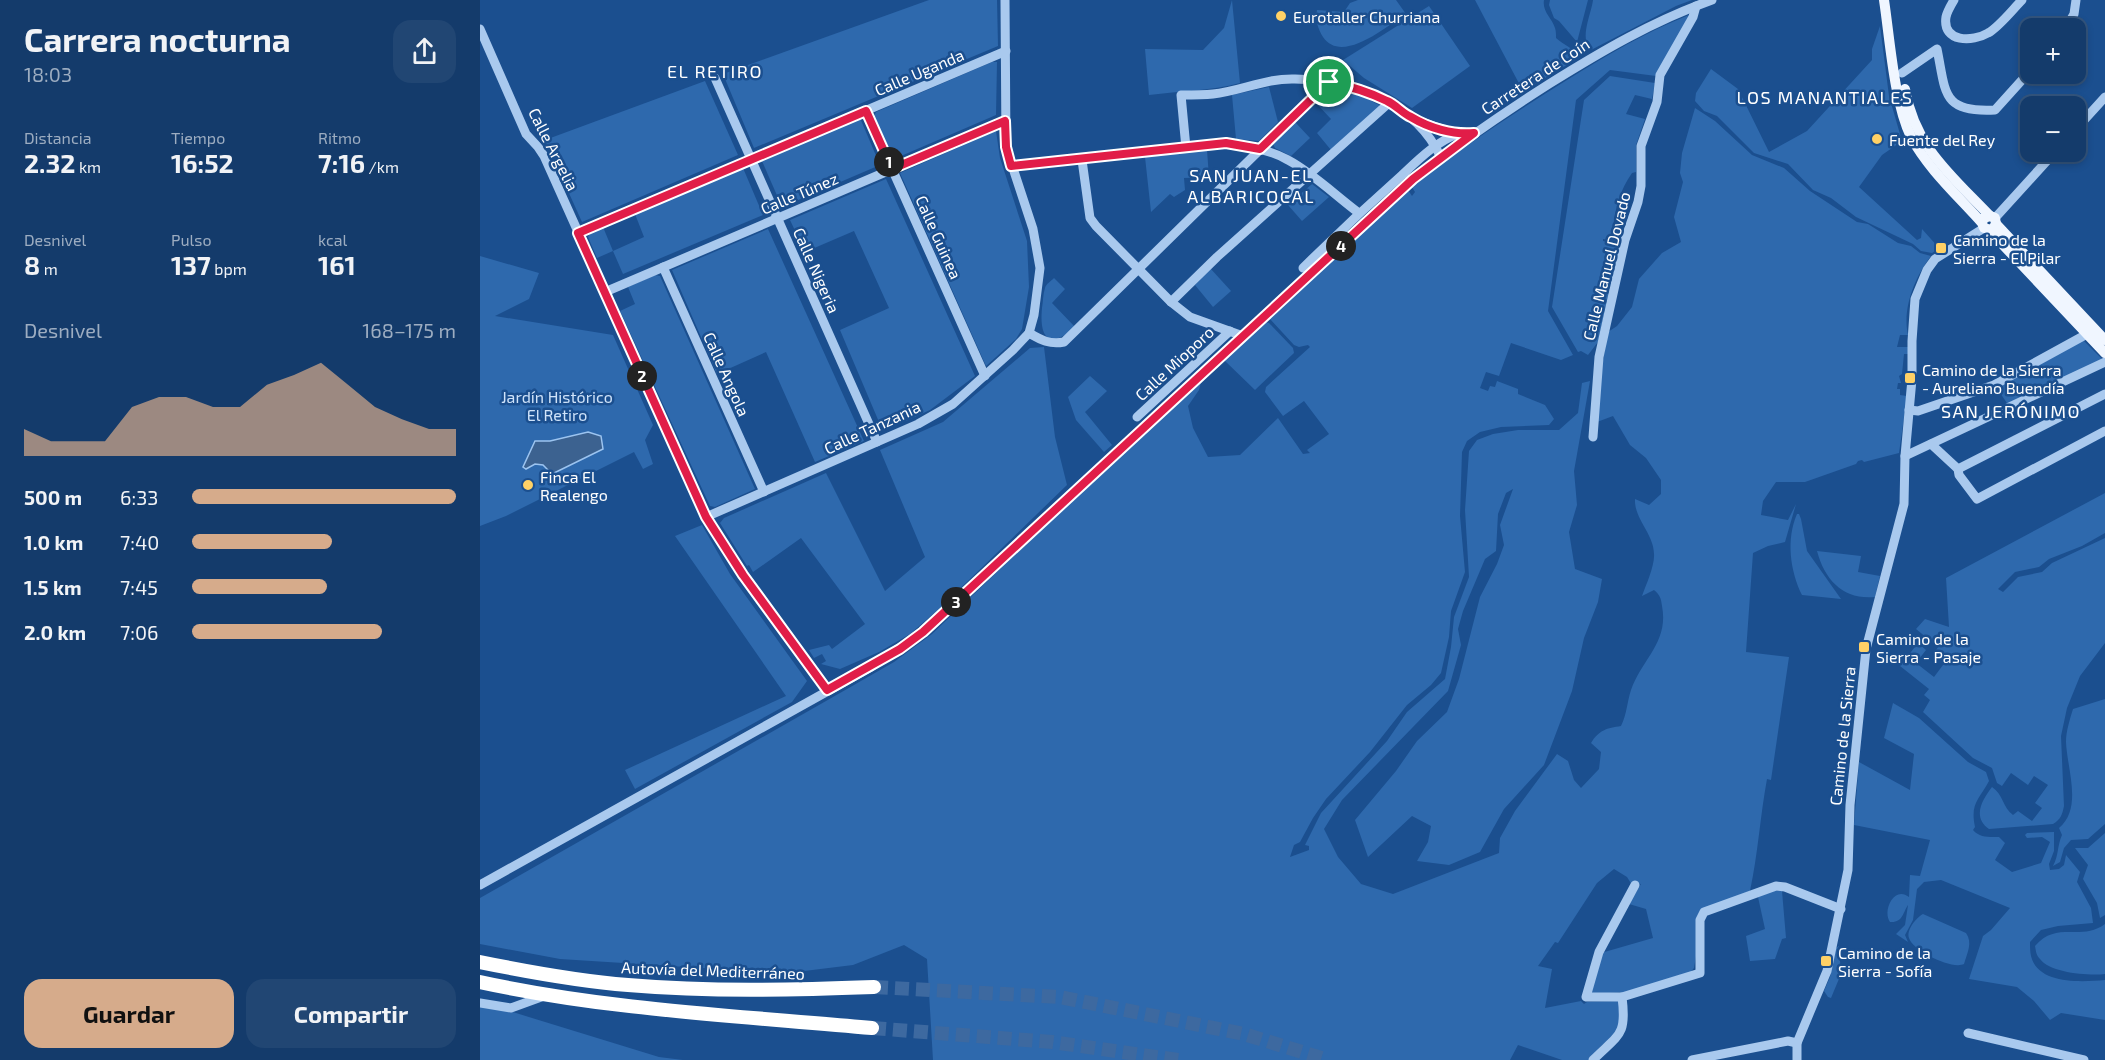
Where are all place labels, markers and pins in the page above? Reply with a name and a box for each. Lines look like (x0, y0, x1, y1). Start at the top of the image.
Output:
place label: Eurotaller Churriana (1293, 7, 1440, 26)
marker: Eurotaller Churriana (1274, 9, 1288, 23)
pin (1303, 56, 1354, 107)
place label: Fuente del Rey (1889, 130, 1996, 149)
marker: Fuente del Rey (1870, 132, 1884, 146)
pin: 1 (874, 147, 904, 177)
place label: Camino de la Sierra - El Pilar (1953, 230, 2061, 267)
pin: 4 (1326, 231, 1356, 261)
marker: Camino de la Sierra - El Pilar (1934, 241, 1948, 255)
place label: Camino de la Sierra - Aureliano Buendía (1922, 360, 2065, 397)
pin: 2 (627, 361, 657, 391)
marker: Camino de la Sierra - Aureliano Buendía (1903, 371, 1917, 385)
place label: Finca El Realengo (540, 467, 608, 504)
marker: Finca El Realengo (521, 478, 535, 492)
pin: 3 (941, 587, 971, 617)
place label: Camino de la Sierra - Pasaje (1876, 629, 1981, 667)
marker: Camino de la Sierra - Pasaje (1857, 640, 1871, 654)
place label: Camino de la Sierra - Sofía (1838, 943, 1932, 980)
marker: Camino de la Sierra - Sofía (1819, 954, 1833, 968)

